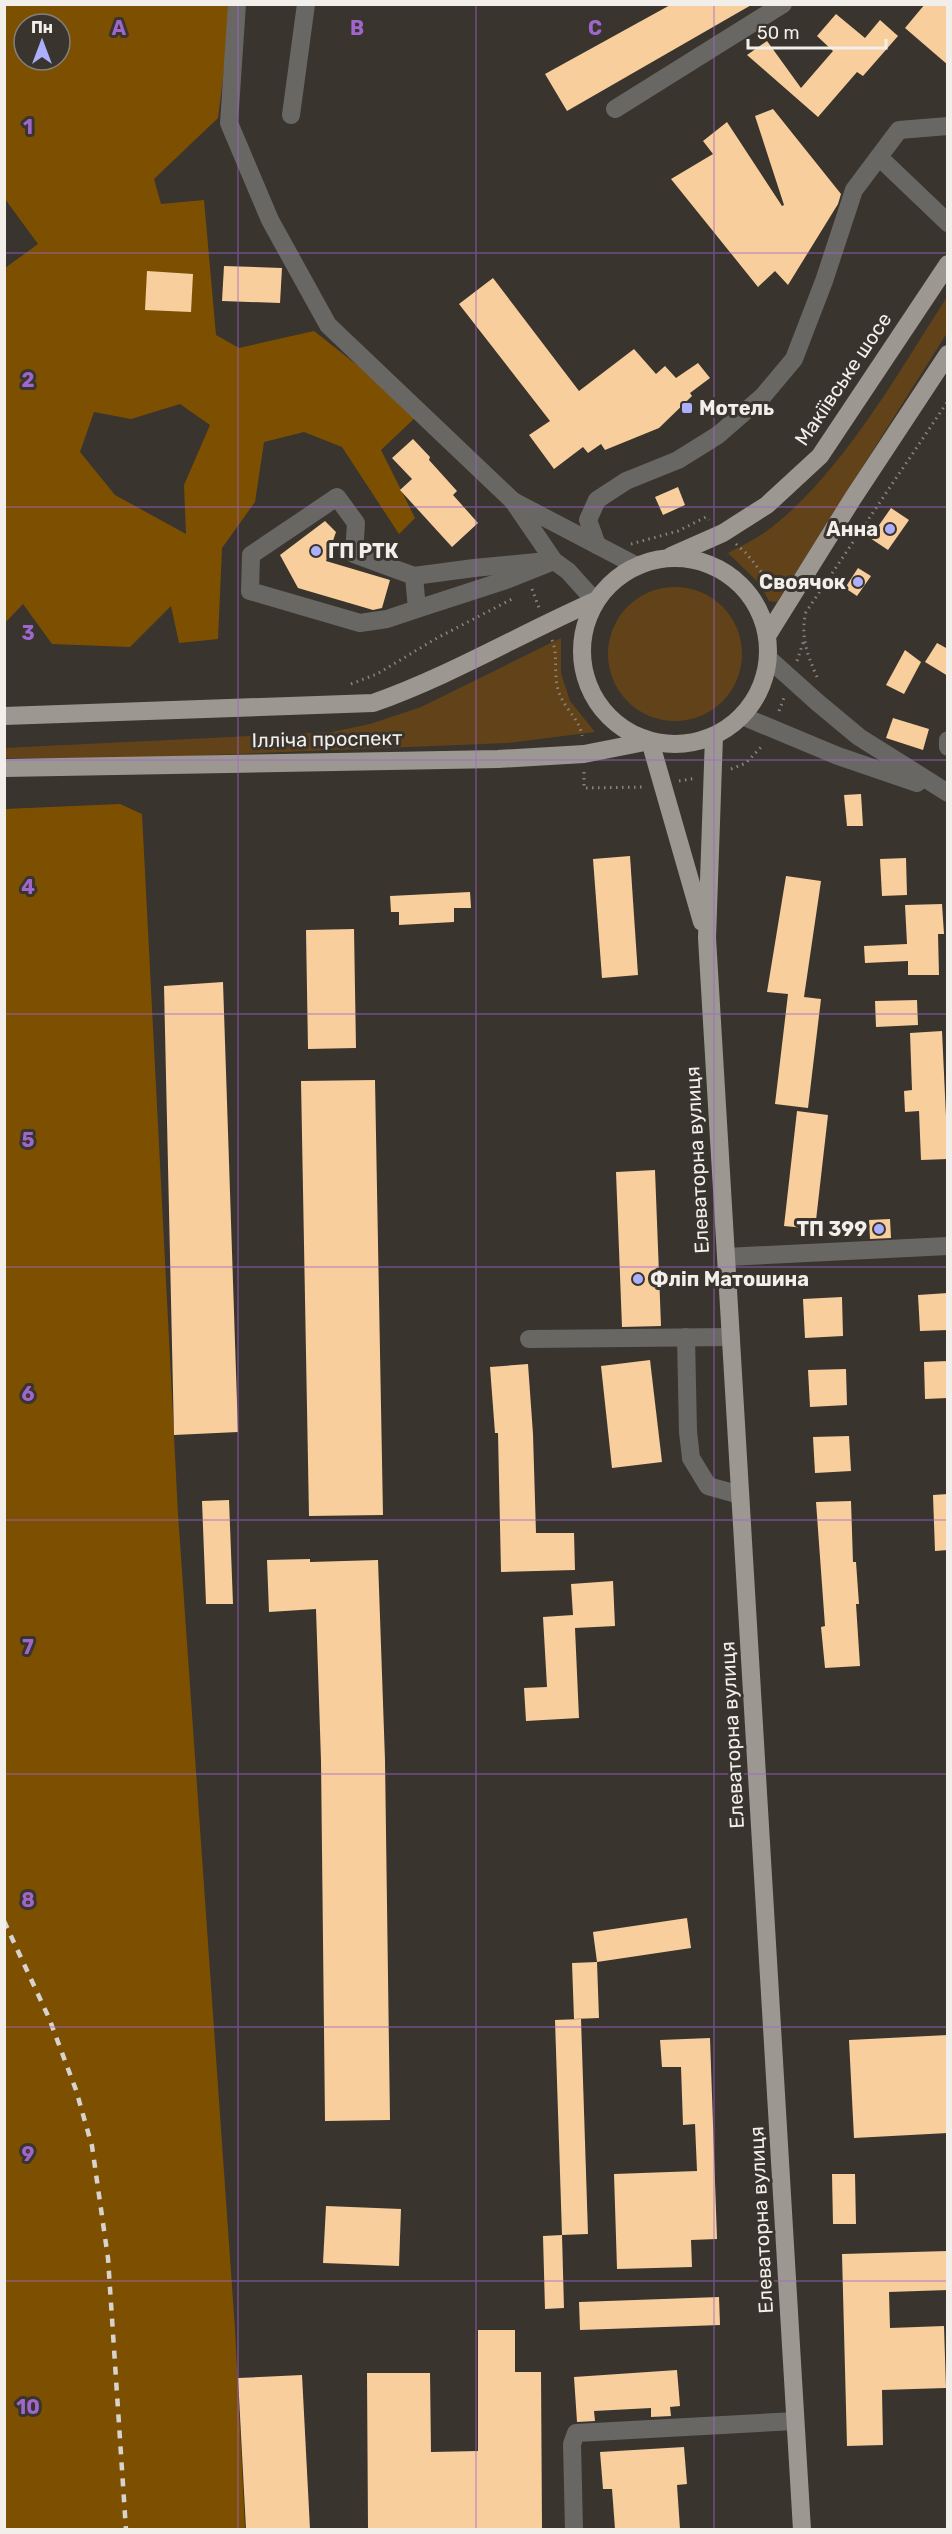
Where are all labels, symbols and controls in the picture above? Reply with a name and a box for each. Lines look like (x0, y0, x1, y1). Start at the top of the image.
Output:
north arrow (12, 12, 72, 72)
scale bar (748, 12, 886, 50)
text: A (112, 16, 127, 40)
text: B (350, 16, 364, 40)
text: C (588, 16, 602, 40)
text: Пн (31, 18, 53, 37)
text: 50 m (757, 22, 800, 44)
text: 1 (23, 115, 33, 139)
street label: Макіївське шосе (790, 308, 896, 450)
text: 2 (22, 368, 35, 392)
place label: Мотель (699, 396, 774, 420)
marker: Мотель (680, 401, 694, 415)
place label: Анна (826, 517, 878, 541)
marker: Анна (883, 522, 897, 536)
place label: ГП РТК (328, 539, 399, 563)
marker: ГП РТК (309, 544, 323, 558)
place label: Своячок (759, 570, 846, 594)
marker: Своячок (851, 575, 865, 589)
text: 3 (21, 621, 35, 645)
street label: Ілліча проспект (251, 726, 403, 752)
text: 4 (21, 875, 35, 899)
street label: Елеваторна вулиця (680, 1066, 714, 1254)
text: 5 (22, 1128, 35, 1152)
place label: ТП 399 (796, 1217, 867, 1241)
marker: ТП 399 (872, 1222, 886, 1236)
place label: Фліп Матошина (650, 1267, 809, 1291)
marker: Фліп Матошина (631, 1272, 645, 1286)
text: 6 (21, 1382, 35, 1406)
text: 7 (22, 1635, 34, 1659)
street label: Елеваторна вулиця (715, 1641, 749, 1829)
text: 8 (21, 1888, 35, 1912)
street label: Елеваторна вулиця (744, 2126, 778, 2314)
text: 9 (22, 2142, 35, 2166)
text: 10 (16, 2395, 40, 2419)

